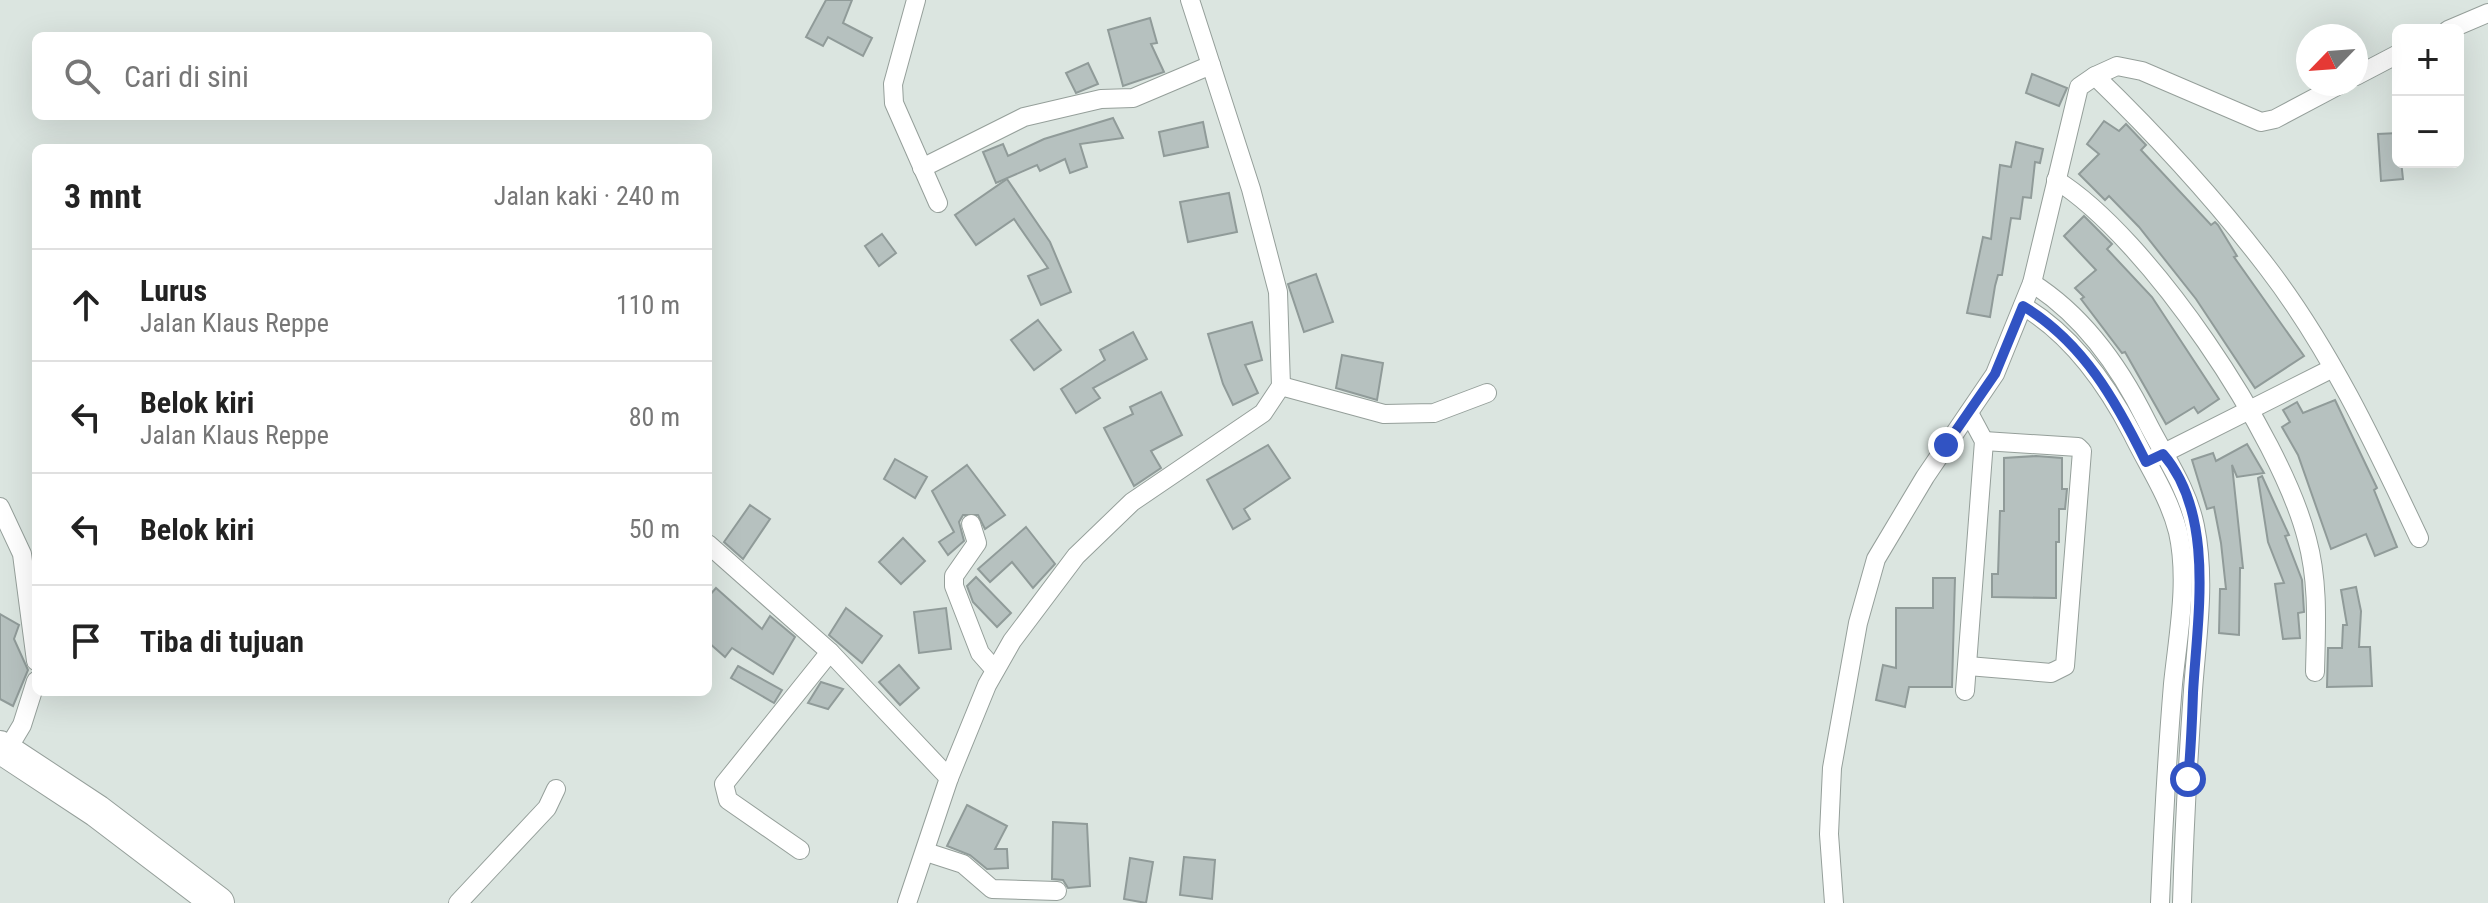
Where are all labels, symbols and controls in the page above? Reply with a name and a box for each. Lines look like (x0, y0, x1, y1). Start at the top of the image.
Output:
north arrow (2296, 24, 2368, 96)
map controls (2392, 24, 2464, 168)
button: + (2392, 24, 2464, 96)
search box (32, 32, 712, 120)
icon: search (60, 54, 104, 98)
text: Cari di sini (124, 59, 249, 94)
button: − (2392, 96, 2464, 168)
text: 3 mnt (64, 176, 141, 216)
text: Jalan kaki · 240 m (494, 181, 680, 211)
text: Lurus (140, 273, 207, 308)
icon: ahead (64, 283, 108, 327)
text: 110 m (616, 290, 680, 320)
text: Jalan Klaus Reppe (140, 308, 329, 338)
text: Belok kiri (140, 385, 254, 420)
icon: left (64, 395, 108, 439)
text: 80 m (629, 402, 680, 432)
text: Jalan Klaus Reppe (140, 420, 329, 450)
route end (1928, 427, 1964, 463)
icon: left (64, 507, 108, 551)
text: Belok kiri (140, 512, 254, 547)
text: 50 m (629, 514, 680, 544)
icon: arrive (64, 619, 108, 663)
text: Tiba di tujuan (140, 624, 304, 659)
route start (2170, 761, 2206, 797)

